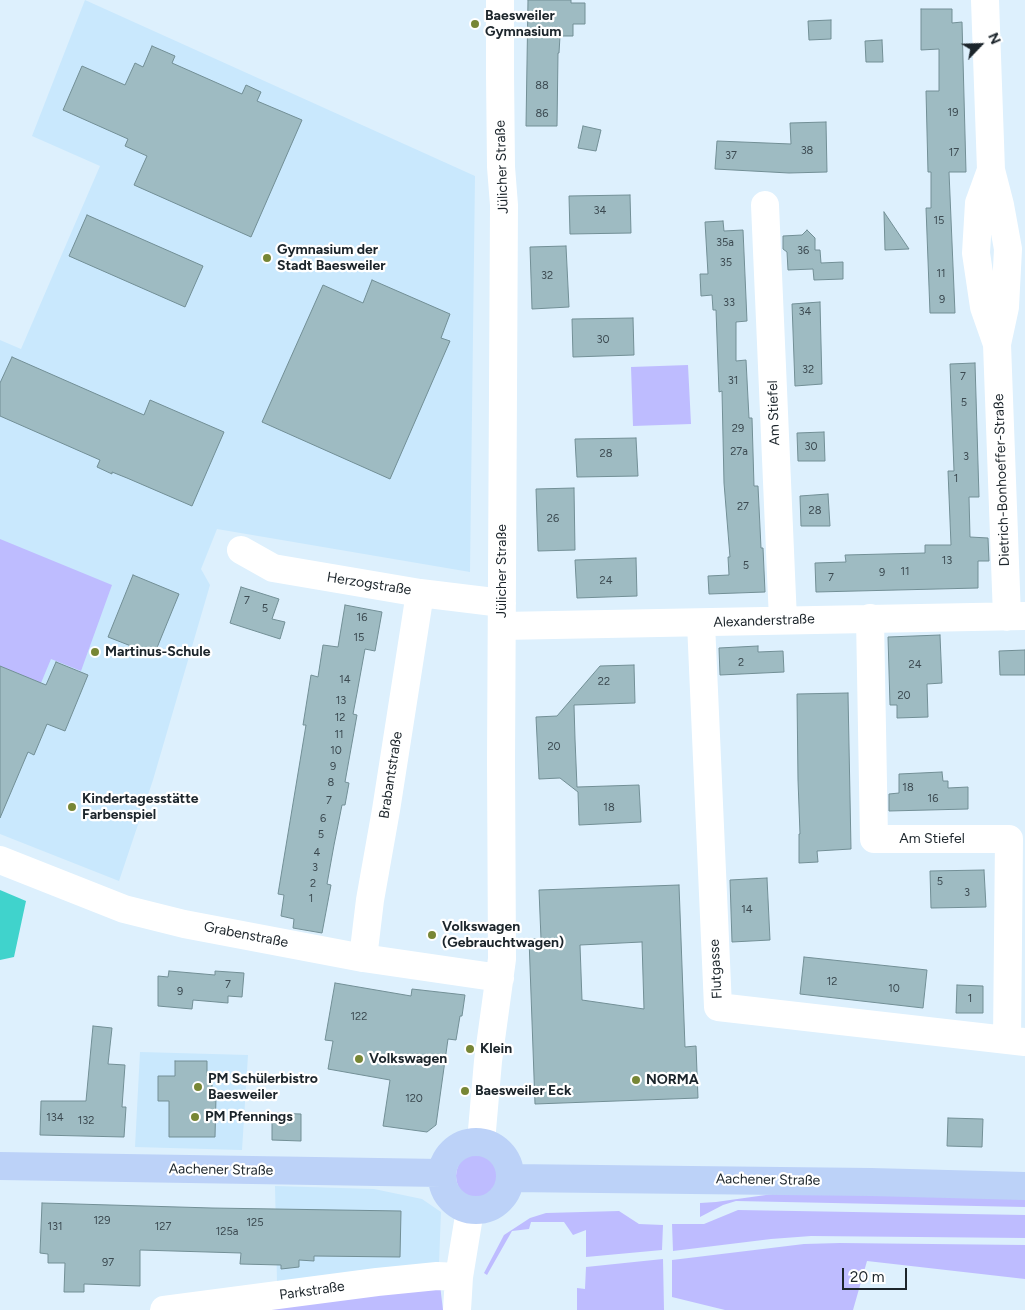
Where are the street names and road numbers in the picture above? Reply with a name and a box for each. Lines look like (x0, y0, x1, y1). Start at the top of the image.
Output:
street label: Jülicher Straße (492, 120, 512, 214)
street label: Am Stiefel (764, 380, 784, 446)
street label: Dietrich-Bonhoeffer-Straße (991, 393, 1013, 567)
street label: Jülicher Straße (494, 524, 510, 618)
street label: Herzogstraße (326, 569, 412, 599)
street label: Alexanderstraße (713, 611, 815, 631)
street label: Brabantstraße (376, 730, 406, 820)
street label: Am Stiefel (899, 831, 965, 847)
street label: Grabenstraße (202, 919, 290, 951)
street label: Flutgasse (706, 939, 726, 999)
street label: Aachener Straße (169, 1161, 273, 1179)
street label: Aachener Straße (716, 1171, 820, 1189)
street label: Parkstraße (278, 1278, 346, 1304)

